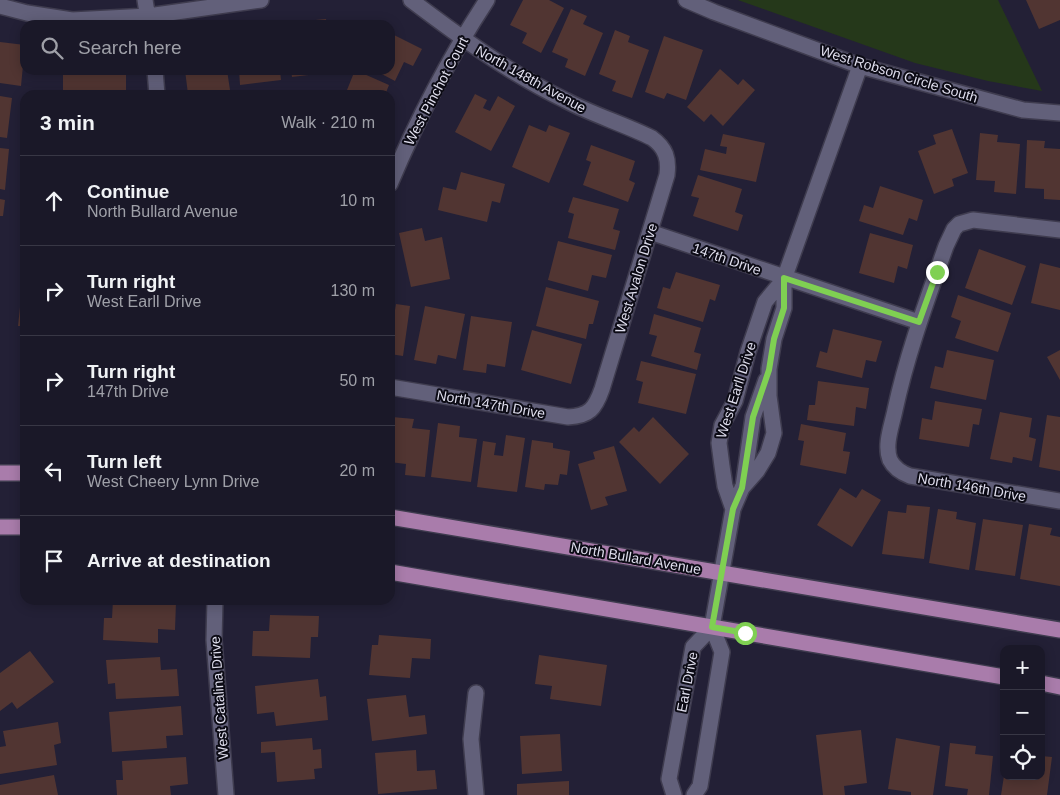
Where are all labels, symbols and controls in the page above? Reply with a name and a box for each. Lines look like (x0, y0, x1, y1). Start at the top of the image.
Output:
search box (20, 20, 395, 75)
icon: search (38, 34, 66, 62)
street label: West Pinchot Court (401, 34, 471, 148)
text: Search here (78, 37, 182, 58)
street label: North 148th Avenue (473, 42, 589, 116)
street label: West Robson Circle South (818, 42, 980, 106)
text: 3 min (40, 111, 95, 134)
text: Walk · 210 m (281, 114, 375, 131)
text: Continue (87, 181, 169, 202)
icon: ahead (40, 187, 68, 215)
text: 10 m (339, 192, 375, 209)
text: North Bullard Avenue (87, 203, 238, 220)
street label: West Avalon Drive (612, 221, 660, 335)
street label: 147th Drive (691, 240, 764, 278)
route end (926, 261, 949, 284)
text: Turn right (87, 271, 175, 292)
icon: right (40, 277, 68, 305)
text: 130 m (331, 282, 375, 299)
text: West Earll Drive (87, 293, 201, 310)
street label: West Earll Drive (713, 340, 759, 440)
text: Turn right (87, 361, 175, 382)
icon: right (40, 367, 68, 395)
text: 50 m (339, 372, 375, 389)
text: 147th Drive (87, 383, 169, 400)
street label: North 147th Drive (436, 387, 547, 421)
text: Turn left (87, 451, 162, 472)
icon: left (40, 457, 68, 485)
text: 20 m (339, 462, 375, 479)
street label: North 146th Drive (917, 470, 1028, 504)
text: West Cheery Lynn Drive (87, 473, 260, 490)
street label: North Bullard Avenue (570, 539, 703, 577)
icon: arrive (40, 547, 68, 575)
text: Arrive at destination (87, 550, 271, 571)
route start (734, 622, 757, 645)
street label: West Catalina Drive (207, 636, 231, 760)
map controls (1000, 645, 1045, 780)
button: + (1000, 645, 1045, 690)
street label: Earl Drive (673, 650, 701, 714)
button: − (1000, 690, 1045, 735)
button: locate (1000, 735, 1045, 780)

